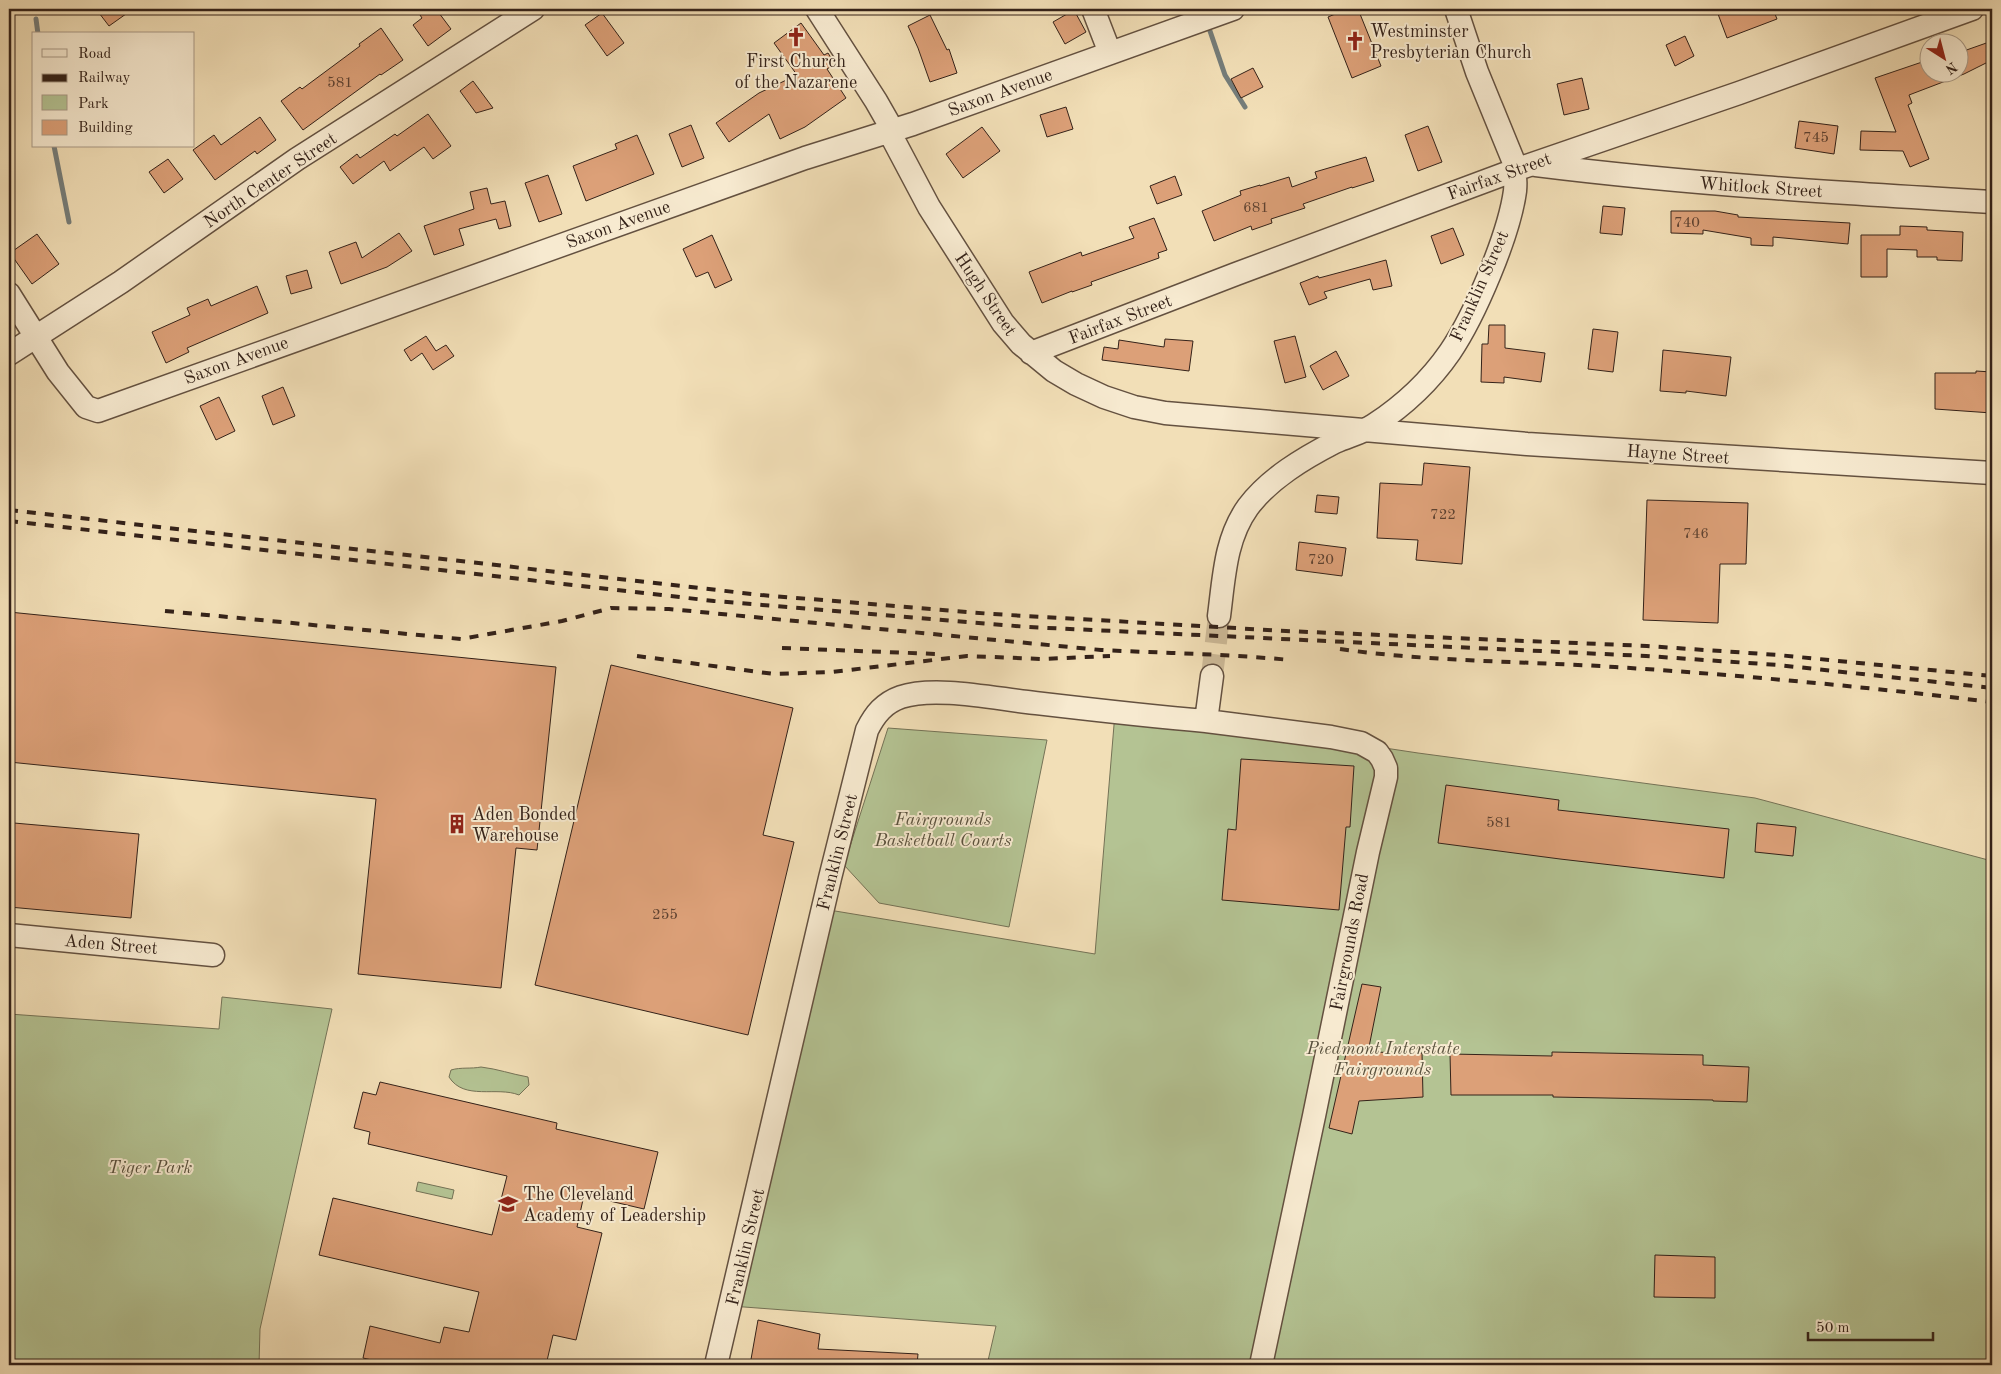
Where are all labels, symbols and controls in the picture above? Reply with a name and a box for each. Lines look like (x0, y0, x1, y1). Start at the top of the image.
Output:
place label: Westminster Presbyterian Church (1370, 23, 1532, 62)
church icon: First Church of the Nazarene (785, 26, 807, 48)
church icon: Westminster Presbyterian Church (1344, 30, 1366, 52)
legend (32, 32, 195, 148)
north arrow (1918, 32, 1968, 82)
text: Road (78, 47, 112, 62)
place label: First Church of the Nazarene (735, 53, 857, 92)
text: N (1942, 59, 1959, 77)
street label: Saxon Avenue (946, 66, 1055, 120)
text: Railway (78, 71, 131, 86)
house number: 581 (327, 76, 353, 91)
text: Park (78, 97, 109, 112)
text: Building (78, 121, 133, 136)
street label: North Center Street (201, 130, 340, 232)
house number: 745 (1803, 131, 1829, 146)
street label: Fairfax Street (1445, 150, 1554, 204)
street label: Whitlock Street (1698, 175, 1823, 201)
street label: Saxon Avenue (564, 198, 673, 252)
house number: 681 (1243, 201, 1269, 216)
house number: 740 (1674, 216, 1700, 231)
street label: Franklin Street (1447, 228, 1512, 345)
street label: Hugh Street (951, 250, 1019, 339)
street label: Fairfax Street (1066, 292, 1175, 348)
street label: Saxon Avenue (182, 334, 291, 388)
street label: Hayne Street (1626, 442, 1730, 468)
house number: 722 (1430, 508, 1456, 523)
house number: 746 (1683, 527, 1709, 542)
house number: 720 (1308, 553, 1334, 568)
street label: Franklin Street (815, 792, 861, 912)
place label: Aden Bonded Warehouse (472, 806, 576, 845)
park label: Fairgrounds Basketball Courts (873, 811, 1012, 850)
building icon: Aden Bonded Warehouse (446, 813, 468, 835)
house number: 581 (1486, 816, 1512, 831)
street label: Fairgrounds Road (1328, 872, 1372, 1013)
house number: 255 (652, 908, 678, 923)
street label: Aden Street (63, 932, 158, 958)
park label: Piedmont Interstate Fairgrounds (1305, 1040, 1460, 1079)
park label: Tiger Park (108, 1159, 192, 1177)
place label: The Cleveland Academy of Leadership (523, 1186, 706, 1225)
street label: Franklin Street (724, 1187, 768, 1308)
school or university icon: The Cleveland Academy of Leadership (497, 1193, 519, 1215)
scale bar (1808, 1309, 1934, 1341)
text: 50 m (1816, 1321, 1850, 1336)

